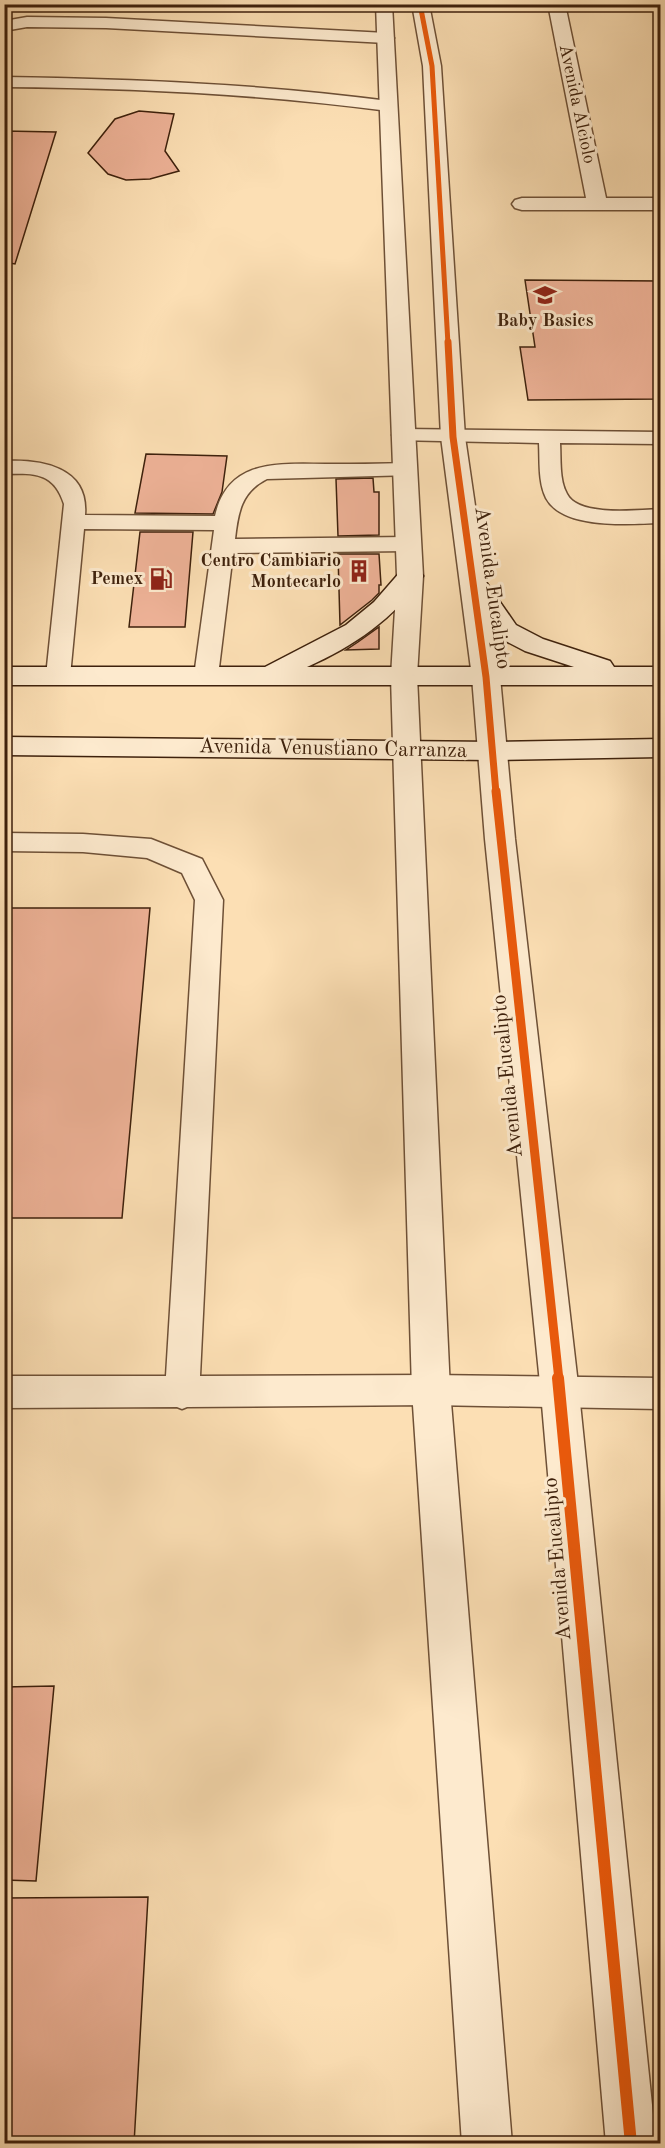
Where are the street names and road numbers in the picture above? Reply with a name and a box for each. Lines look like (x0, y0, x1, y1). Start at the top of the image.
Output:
street label: Avenida Alciolo (556, 43, 598, 165)
street label: Avenida Eucalipto (470, 505, 514, 671)
street label: Avenida Venustiano Carranza (199, 736, 467, 762)
street label: Avenida Eucalipto (489, 993, 527, 1159)
street label: Avenida Eucalipto (540, 1476, 576, 1642)

